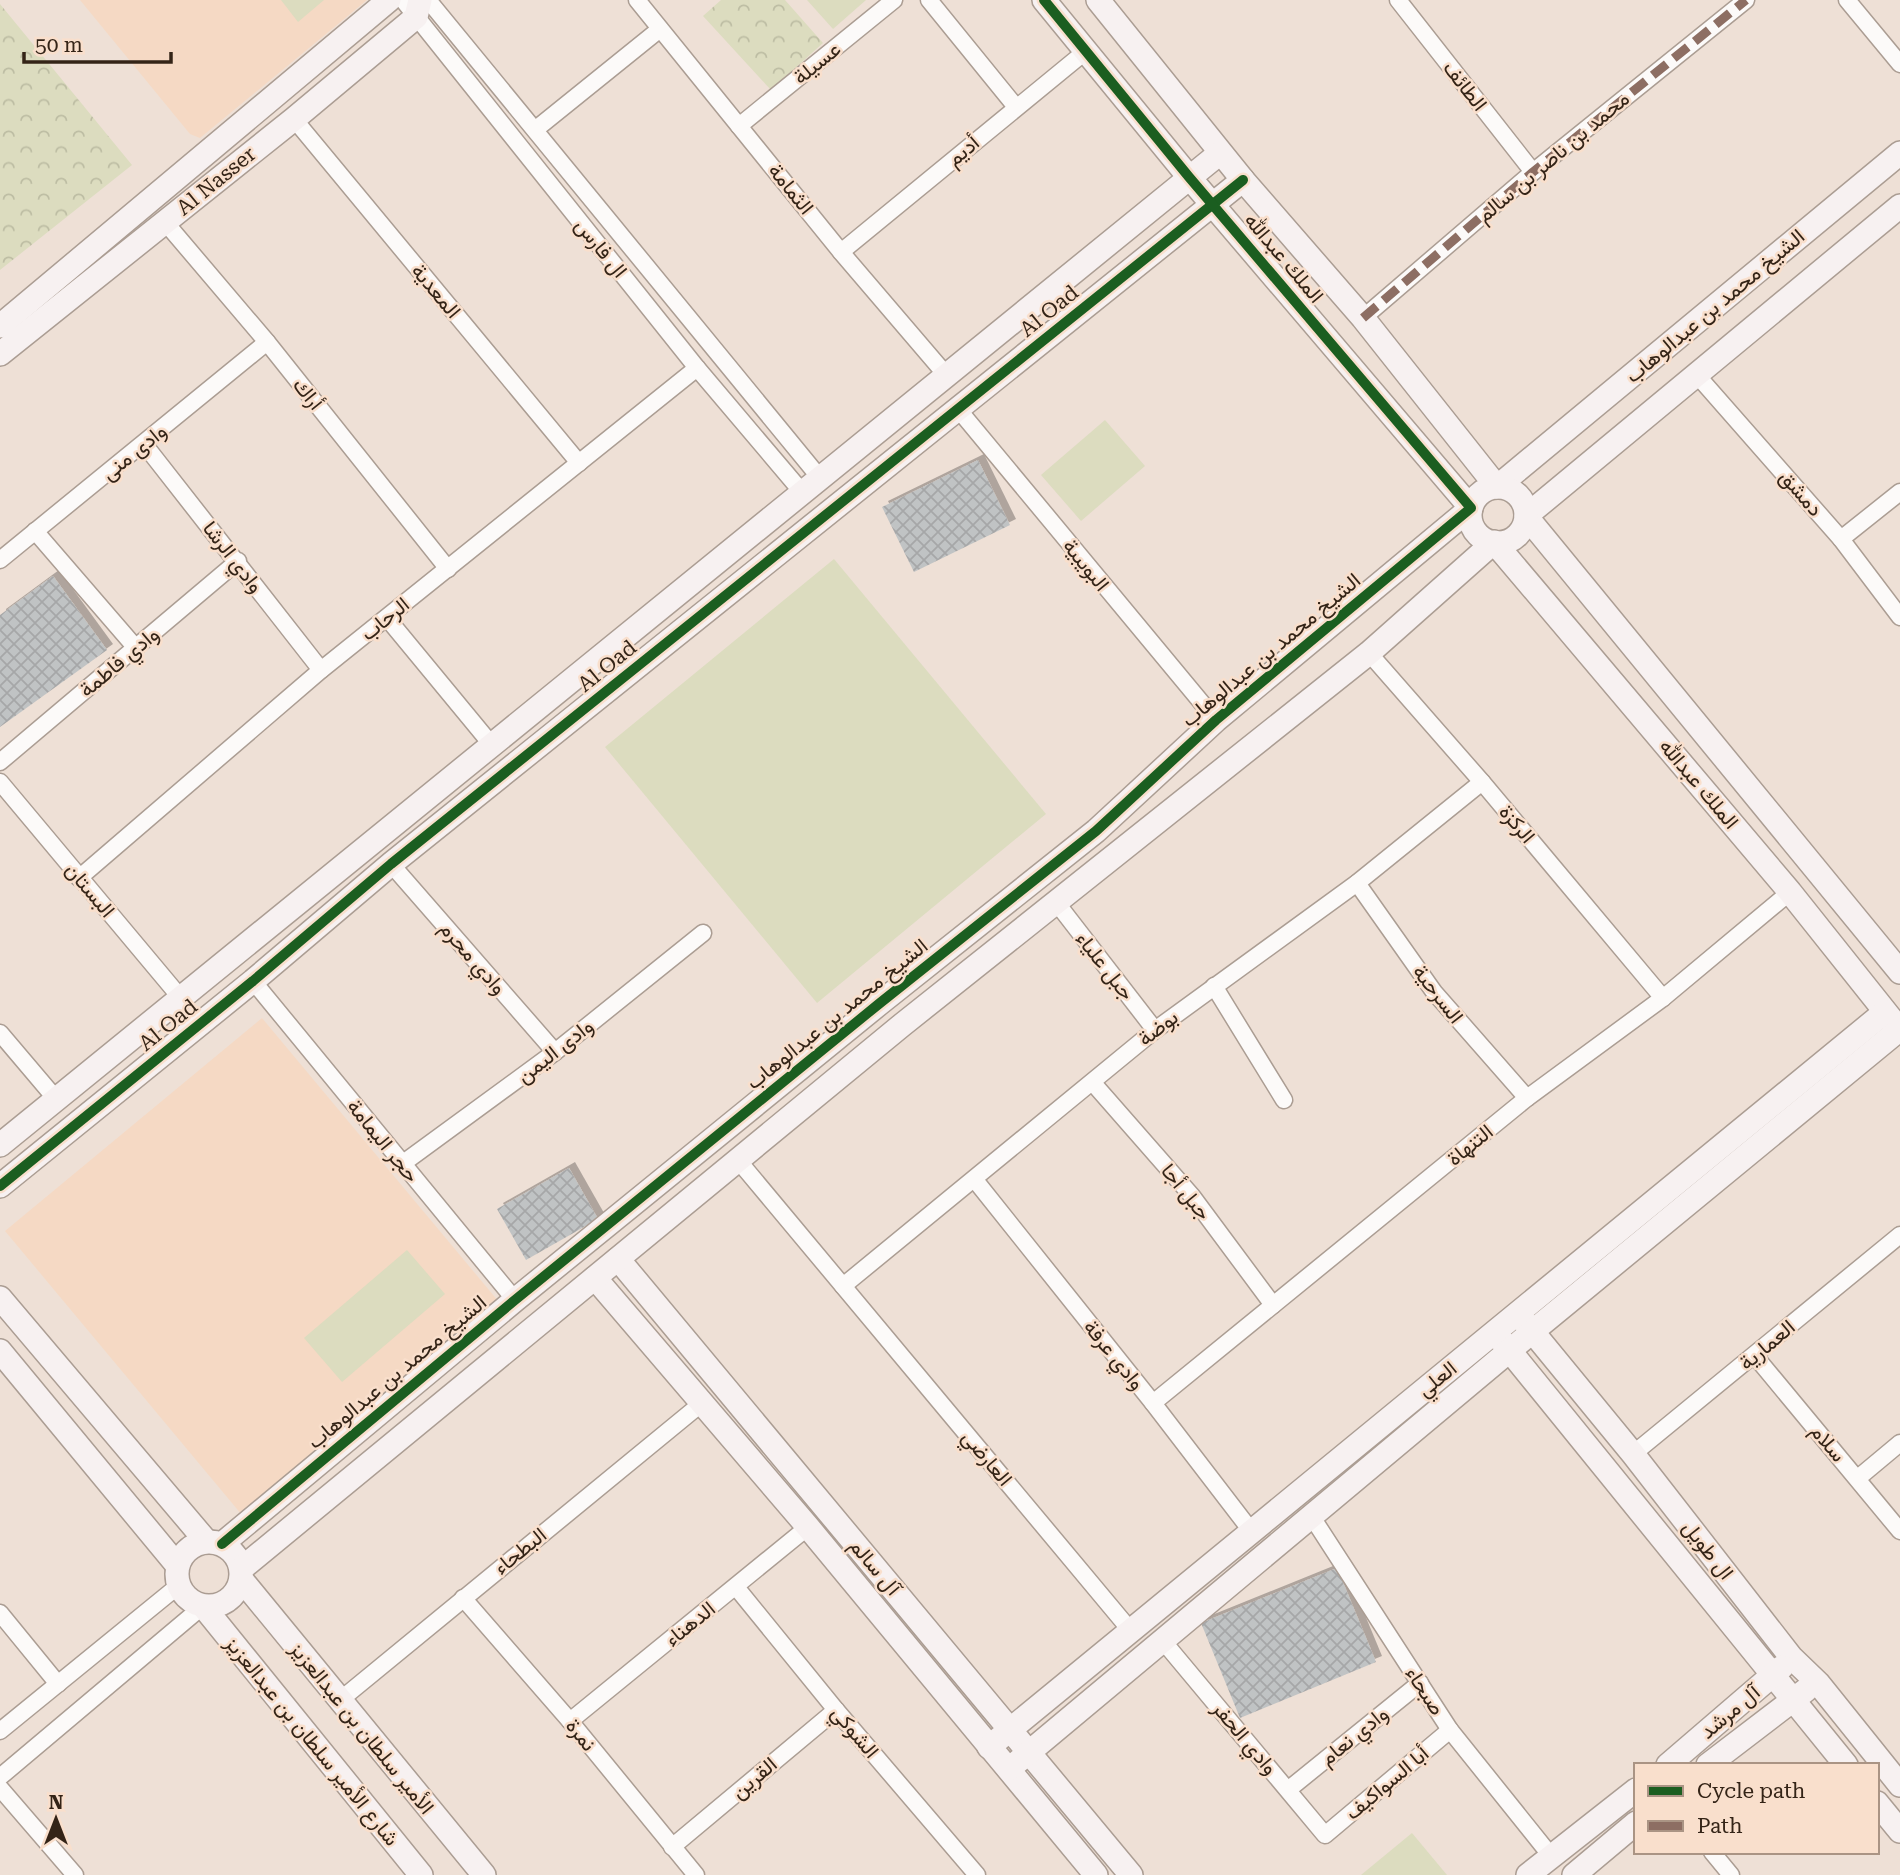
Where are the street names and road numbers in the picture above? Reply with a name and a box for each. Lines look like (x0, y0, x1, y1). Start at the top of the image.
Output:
street label: عسيلة (789, 37, 845, 89)
street label: الطائف (1438, 56, 1492, 116)
street label: محمد بن ناصر بن سالم (1472, 86, 1635, 229)
street label: أديم (942, 131, 985, 173)
street label: Al Nasser (172, 142, 261, 220)
street label: الثمامة (763, 159, 819, 219)
street label: الملك عبدالله (1239, 208, 1329, 308)
street label: ال فارس (569, 214, 632, 283)
street label: الشيخ محمد بن عبدالوهاب (1621, 224, 1811, 389)
street label: المعدية (406, 259, 466, 323)
street label: Al Oad (1015, 280, 1083, 342)
street label: أراك (287, 373, 328, 415)
street label: وادى منى (97, 419, 172, 486)
street label: دمشق (1774, 465, 1828, 521)
street label: وادي الرشا (194, 517, 268, 600)
street label: البويبية (1057, 534, 1114, 596)
street label: الشيخ محمد بن عبدالوهاب (1177, 568, 1367, 733)
street label: الرحاب (356, 592, 415, 647)
street label: وادي فاطمة (74, 622, 167, 706)
street label: Al Oad (573, 635, 641, 697)
street label: الملك عبدالله (1654, 734, 1744, 834)
street label: الركزة (1493, 800, 1540, 849)
street label: البستان (60, 858, 120, 922)
street label: وادي محرم (431, 917, 511, 1003)
street label: جبل علياء (1071, 927, 1139, 1005)
street label: الشيخ محمد بن عبدالوهاب (742, 934, 934, 1096)
street label: السرحية (1407, 960, 1468, 1029)
street label: Al Oad (134, 994, 202, 1056)
street label: بوضة (1133, 1005, 1183, 1052)
street label: وادى اليمن (512, 1014, 599, 1089)
street label: حجر اليمامة (341, 1095, 424, 1188)
street label: التنهاة (1442, 1119, 1498, 1171)
street label: جبل أجا (1156, 1159, 1216, 1225)
street label: الشيخ محمد بن عبدالوهاب (303, 1290, 493, 1455)
street label: وادي عرفة (1075, 1315, 1149, 1398)
street label: العمارية (1734, 1315, 1800, 1376)
street label: العلي (1413, 1356, 1465, 1406)
street label: سلام (1804, 1419, 1851, 1468)
street label: العارضي (953, 1425, 1017, 1494)
street label: ال طويل (1677, 1516, 1738, 1585)
street label: البطحاء (489, 1523, 551, 1579)
street label: آل سالم (843, 1534, 907, 1603)
street label: الدهناء (660, 1597, 720, 1651)
street label: شارع الأمير سلطان بن عبدالعزيز (218, 1631, 404, 1852)
street label: الأمير سلطان بن عبدالعزيز (284, 1636, 439, 1820)
street label: صبحاء (1400, 1662, 1450, 1720)
street label: آل مرشد (1695, 1679, 1767, 1745)
street label: وادي الحفر (1203, 1696, 1283, 1783)
street label: الشوكي (822, 1701, 884, 1766)
street label: وادي نعام (1315, 1701, 1396, 1775)
street label: نمرة (560, 1714, 601, 1757)
street label: أبا السواكيف (1341, 1741, 1434, 1825)
street label: القرين (726, 1752, 782, 1805)

